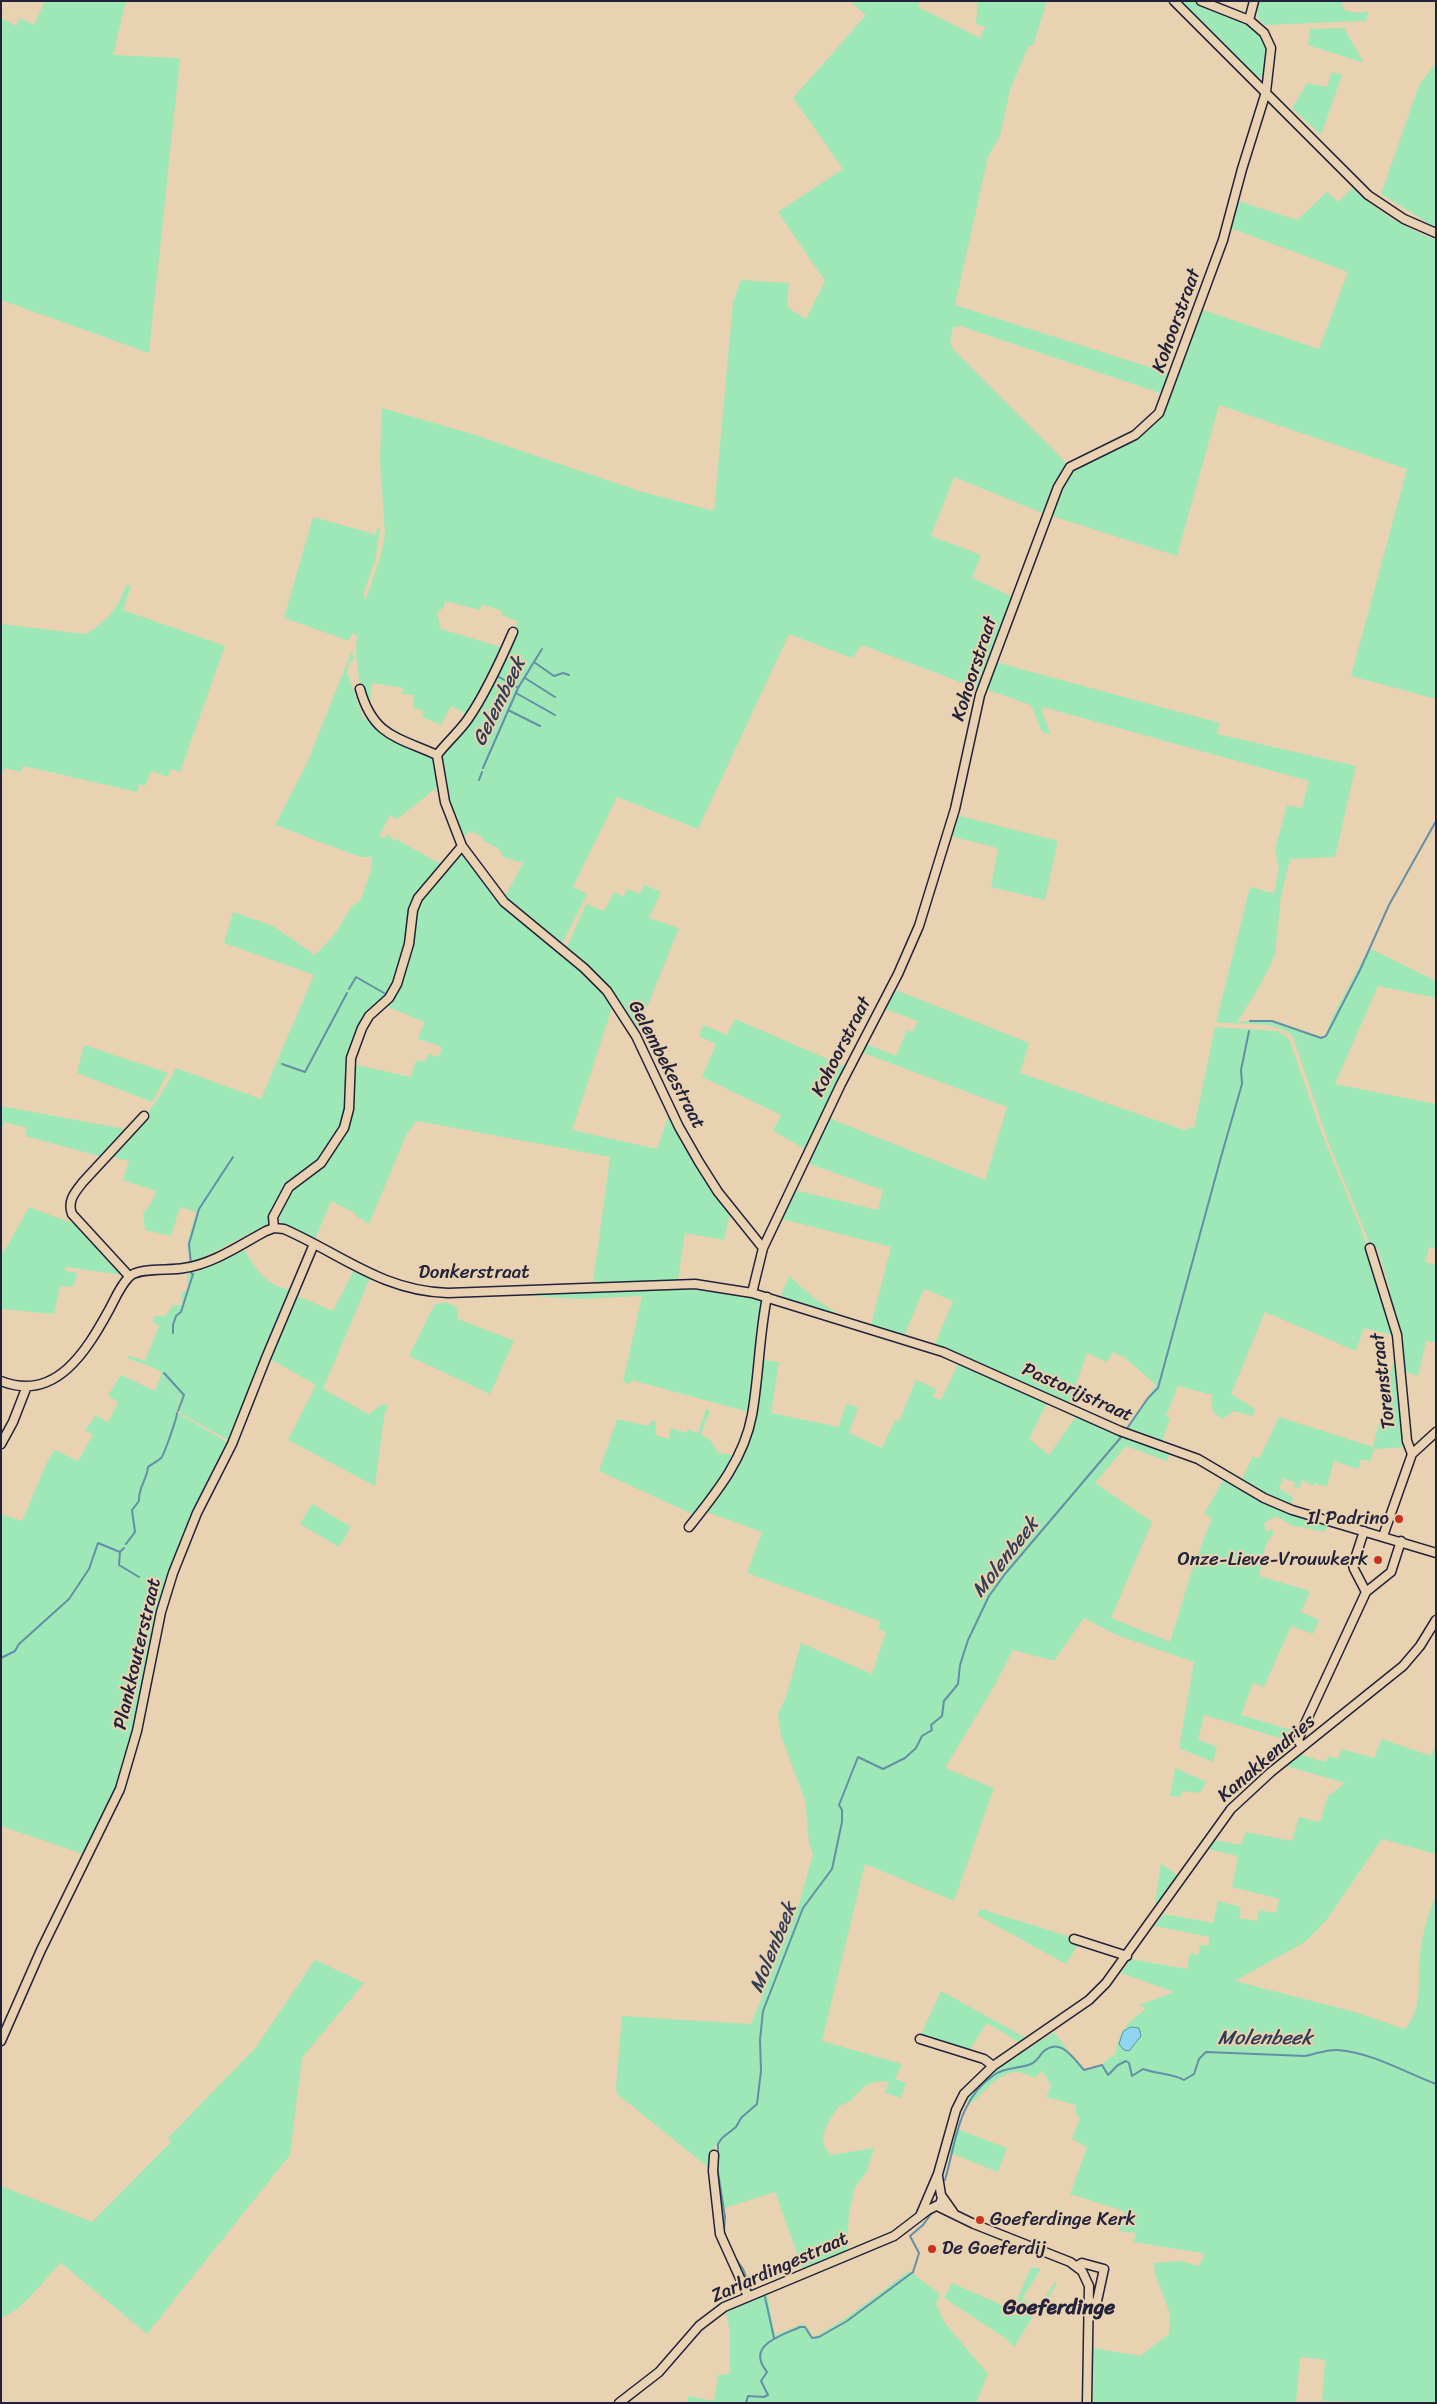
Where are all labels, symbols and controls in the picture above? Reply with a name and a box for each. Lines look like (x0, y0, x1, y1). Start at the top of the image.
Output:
street label: Kohoorstraat (1148, 266, 1206, 376)
street label: Kohoorstraat (947, 614, 1003, 724)
water label: Gelembeek (468, 654, 532, 750)
street label: Kohoorstraat (807, 993, 877, 1101)
street label: Gelembekestraat (623, 997, 709, 1133)
street label: Donkerstraat (418, 1262, 530, 1284)
street label: Torenstraat (1367, 1332, 1401, 1430)
street label: Pastorijstraat (1018, 1358, 1136, 1428)
place label: Il Padrino (1307, 1508, 1389, 1530)
water label: Molenbeek (967, 1513, 1045, 1603)
marker: Il Padrino (1393, 1513, 1405, 1525)
place label: Onze-Lieve-Vrouwkerk (1177, 1549, 1368, 1571)
marker: Onze-Lieve-Vrouwkerk (1372, 1554, 1384, 1566)
street label: Plankkouterstraat (109, 1576, 167, 1732)
street label: Kanakkendries (1213, 1710, 1321, 1808)
water label: Molenbeek (745, 1900, 803, 1996)
water label: Molenbeek (1218, 2027, 1312, 2051)
place label: Goeferdinge Kerk (990, 2209, 1136, 2231)
marker: Goeferdinge Kerk (974, 2214, 986, 2226)
street label: Zarlardingestraat (708, 2228, 852, 2308)
place label: De Goeferdij (942, 2238, 1046, 2260)
marker: De Goeferdij (926, 2243, 938, 2255)
district label: Goeferdinge (1003, 2296, 1115, 2322)

